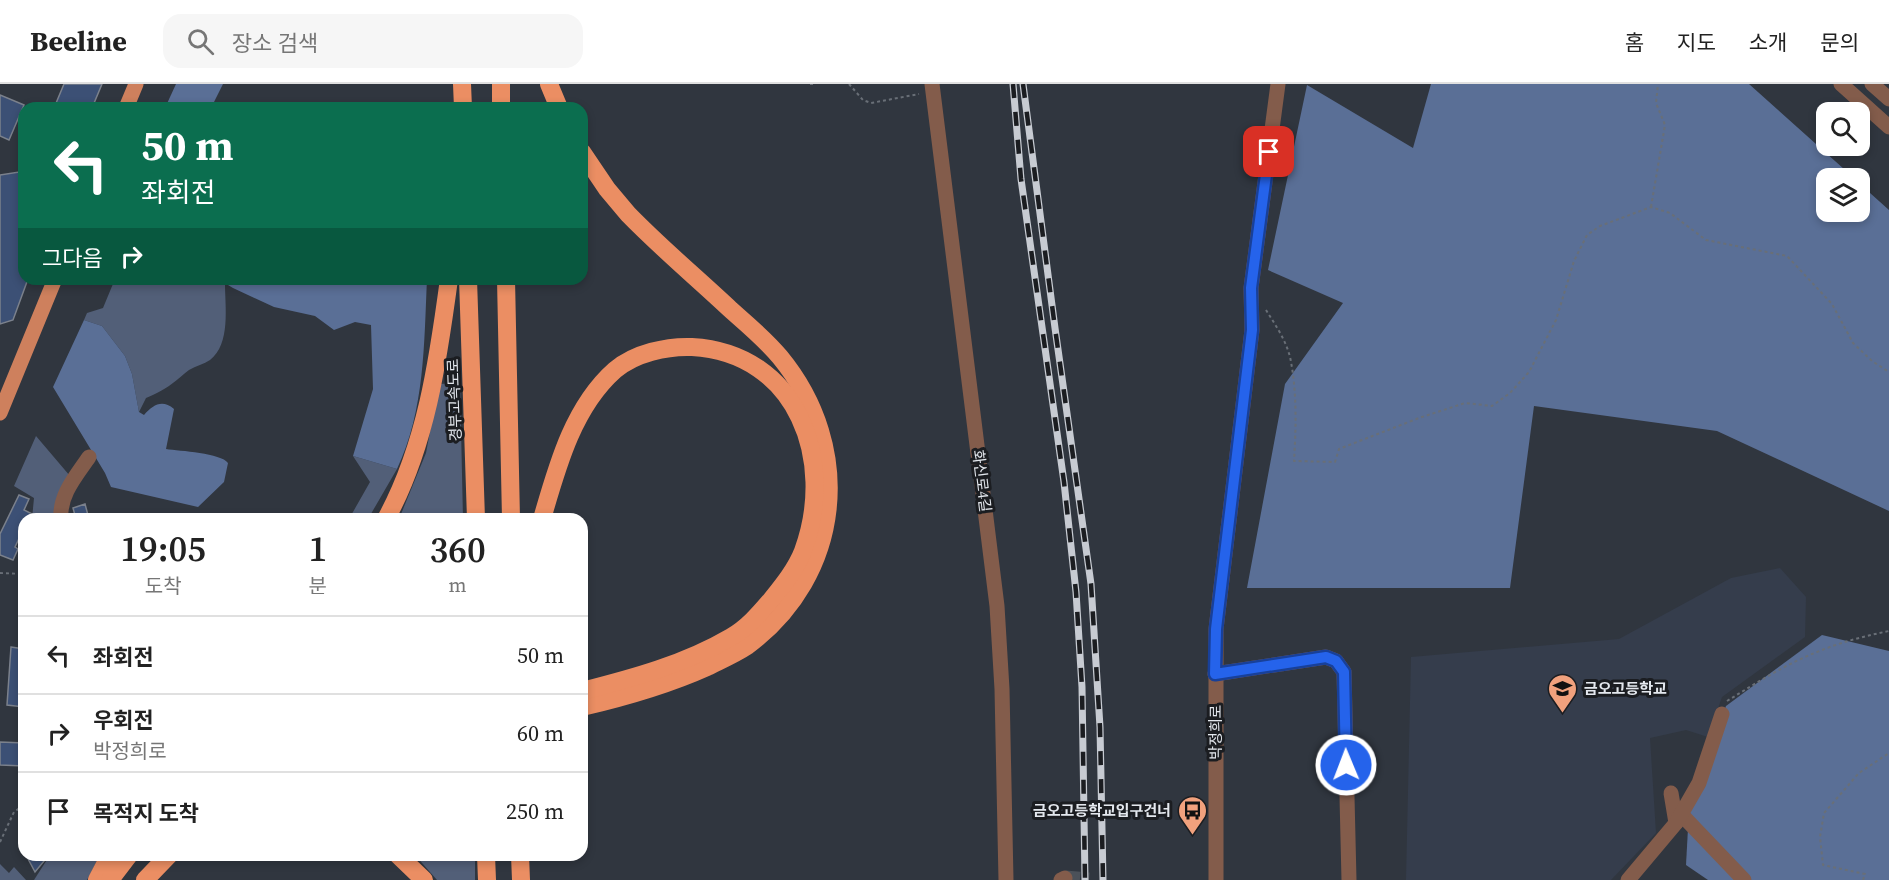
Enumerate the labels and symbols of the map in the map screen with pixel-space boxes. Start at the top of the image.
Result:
pin [1243,126,1294,177]
street label: 경부고속도로 [442,358,466,442]
street label: 화신로4길 [968,449,996,513]
school or university icon: 금오고등학교 [1547,672,1579,714]
place label: 금오고등학교 [1584,678,1667,699]
street label: 박정희로 [1205,704,1226,760]
position arrow [1314,733,1378,797]
bus stop icon: 금오고등학교입구건너 [1176,794,1208,836]
place label: 금오고등학교입구건너 [1033,800,1171,821]

